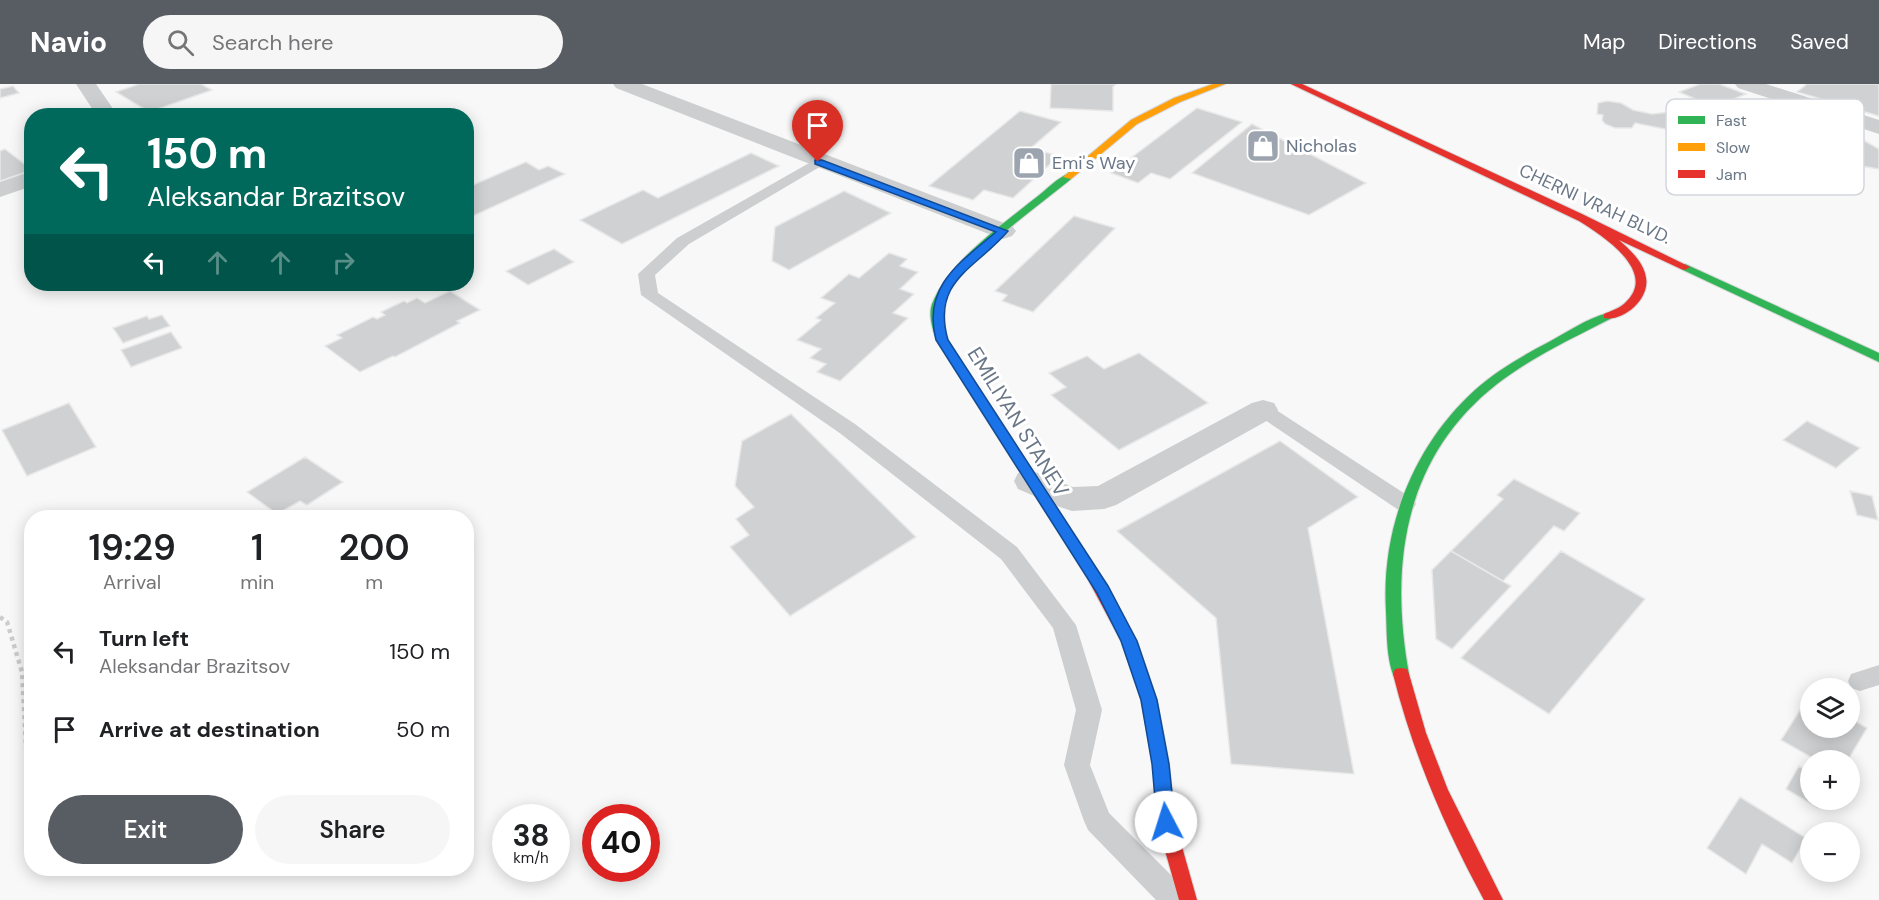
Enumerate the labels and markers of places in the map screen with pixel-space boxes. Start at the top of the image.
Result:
pin [792,100,843,162]
shop icon: Nicholas [1245,128,1281,164]
place label: Nicholas [1286,134,1357,158]
shop icon: Emi's Way [1011,145,1047,181]
place label: Emi's Way [1052,151,1135,175]

